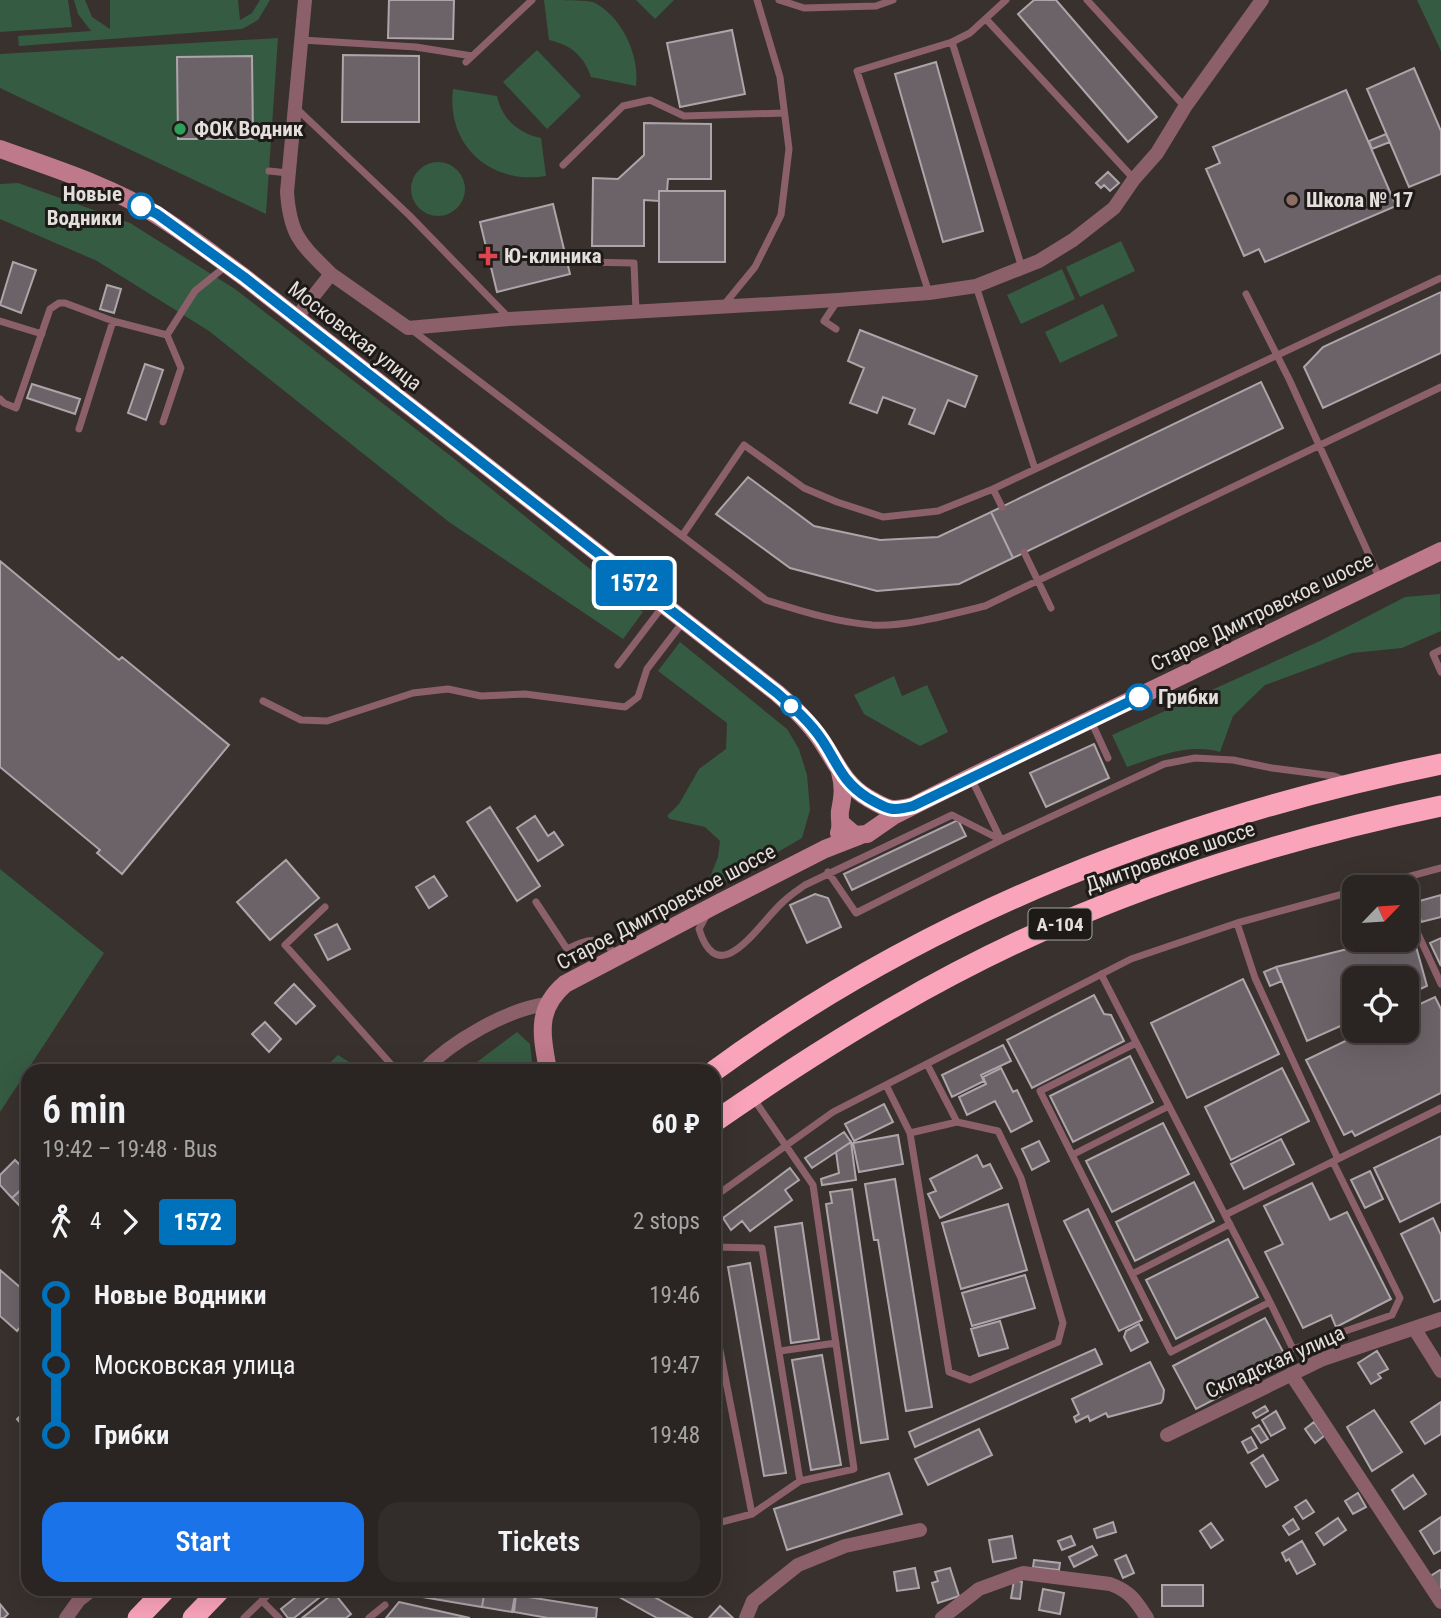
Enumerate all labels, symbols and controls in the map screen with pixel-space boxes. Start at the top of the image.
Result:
place label: ФОК Водник [194,117,304,141]
marker: ФОК Водник [172,121,188,137]
place label: Новые Водники [47,182,122,230]
place label: Школа № 17 [1306,188,1413,212]
marker: Школа № 17 [1284,192,1300,208]
marker: Новые Водники [128,193,154,219]
place label: Ю-клиника [504,244,602,268]
marker: Ю-клиника [478,246,498,266]
street label: Московская улица [284,276,426,396]
street label: Старое Дмитровское шоссе [1147,548,1377,676]
line badge: 1572 [585,560,683,606]
text: 1572 [610,569,658,597]
marker: Грибки [1126,684,1152,710]
place label: Грибки [1158,685,1219,709]
unlabelled marker [781,696,801,716]
street label: Дмитровское шоссе [1082,817,1258,897]
street label: Старое Дмитровское шоссе [553,839,780,975]
north arrow [1342,875,1419,952]
map controls [1342,875,1419,1043]
road number: А-104 [1028,908,1092,940]
button: locate [1342,966,1419,1043]
text: 6 min [42,1088,126,1132]
text: 60 ₽ [651,1109,700,1139]
text: 19:42 – 19:48 · Bus [42,1136,218,1163]
icon: walk [42,1203,80,1241]
icon: forward [111,1203,149,1241]
text: 4 [90,1208,101,1235]
text: 1572 [173,1208,222,1236]
text: 2 stops [633,1208,700,1235]
text: Новые Водники [94,1280,266,1310]
text: 19:46 [649,1282,700,1309]
street label: Складская улица [1202,1321,1348,1403]
text: Московская улица [94,1350,295,1380]
text: 19:47 [649,1352,700,1379]
text: Грибки [94,1420,169,1450]
text: 19:48 [649,1422,700,1449]
button: Start [42,1502,364,1582]
button: Tickets [378,1502,700,1582]

